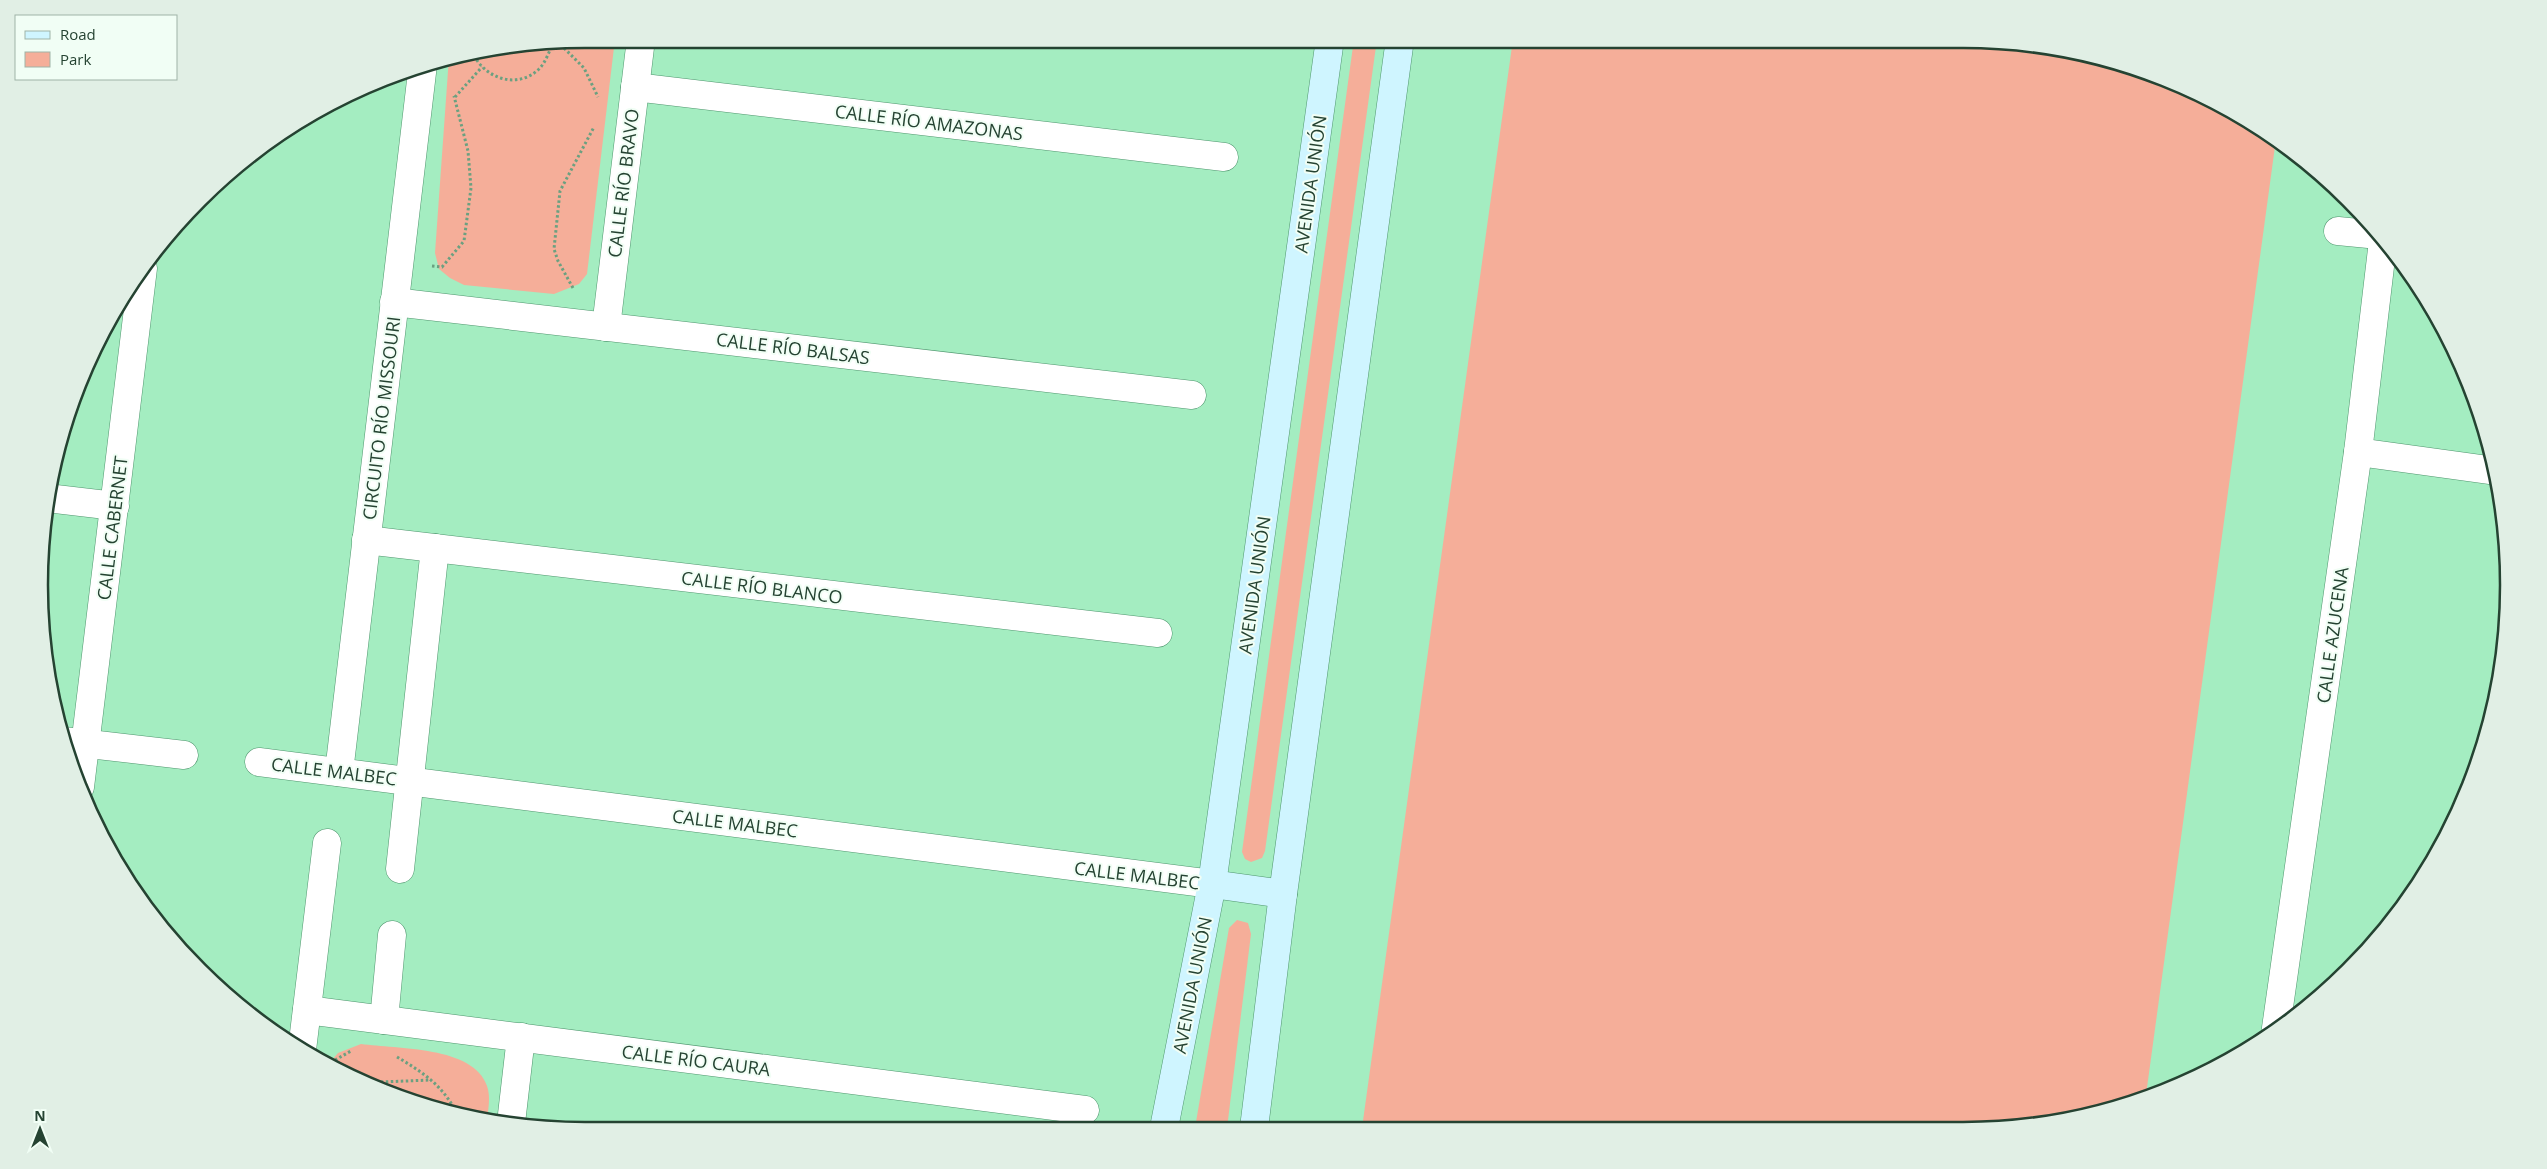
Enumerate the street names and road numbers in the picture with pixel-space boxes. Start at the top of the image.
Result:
street label: CALLE RÍO AMAZONAS [834,99,1024,145]
street label: CALLE RÍO BRAVO [602,107,644,259]
street label: AVENIDA UNIÓN [1288,113,1332,255]
street label: CIRCUITO RÍO MISSOURI [357,315,405,521]
street label: CALLE RÍO BALSAS [715,327,871,369]
street label: CALLE CABERNET [91,454,133,601]
street label: AVENIDA UNIÓN [1232,514,1276,656]
street label: CALLE RÍO BLANCO [680,565,844,609]
street label: CALLE AZUCENA [2311,565,2354,705]
street label: CALLE MALBEC [270,751,398,791]
street label: CALLE MALBEC [671,803,799,843]
street label: CALLE MALBEC [1073,855,1201,895]
street label: AVENIDA UNIÓN [1167,914,1217,1056]
street label: CALLE RÍO CAURA [620,1039,772,1081]

